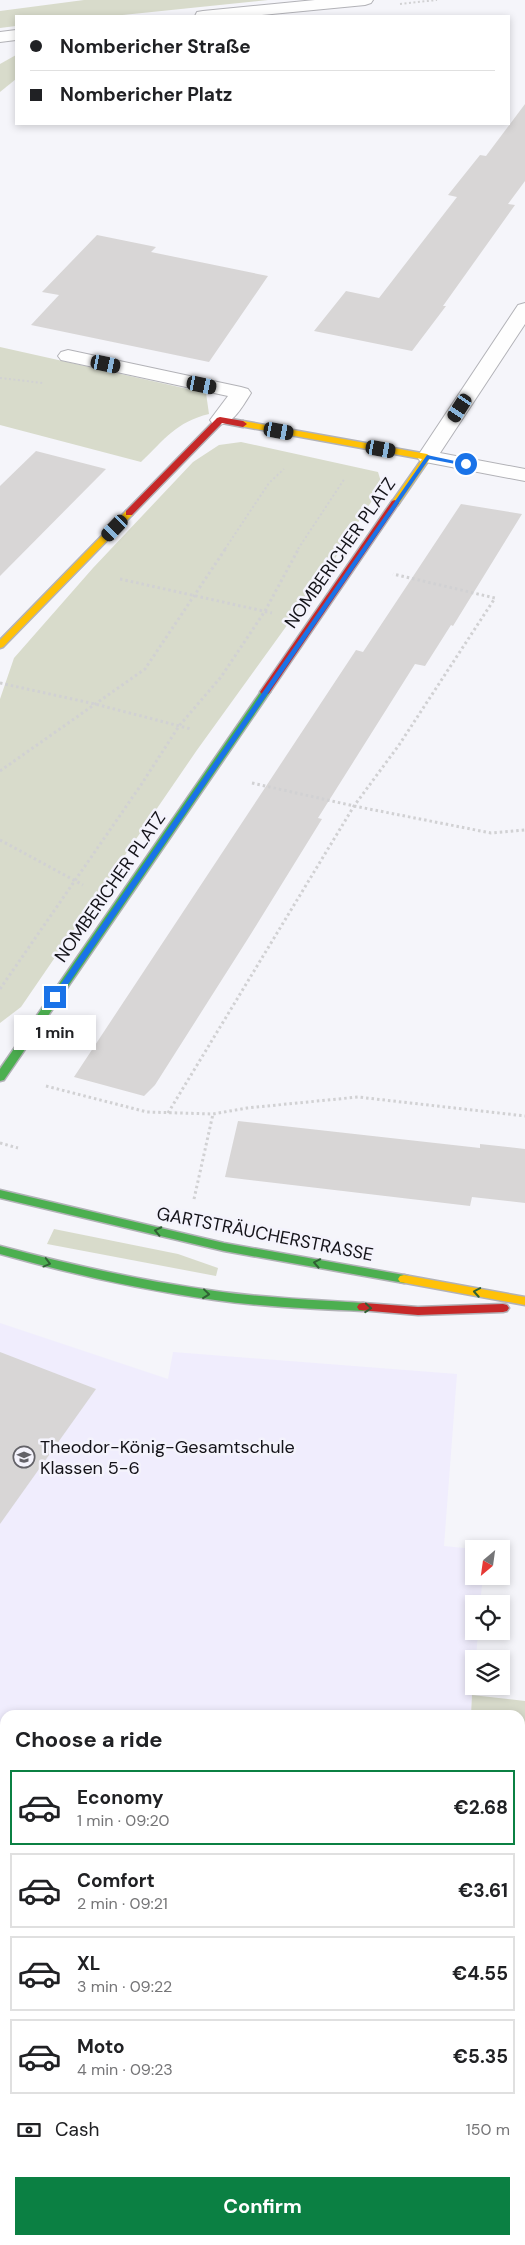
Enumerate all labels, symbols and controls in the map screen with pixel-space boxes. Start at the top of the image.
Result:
text: Nombericher Straße [60,34,251,59]
text: Nombericher Platz [60,82,232,107]
car [89,354,122,374]
car [185,375,218,395]
car [445,391,474,425]
car [262,421,295,441]
car [364,439,397,459]
route start [455,453,477,475]
street label: NOMBERICHER PLATZ [279,473,401,633]
car [99,512,130,544]
street label: NOMBERICHER PLATZ [49,807,171,967]
route end [44,986,66,1008]
callout: 1 min [14,1014,96,1050]
text: 1 min [36,1022,74,1043]
street label: GARTSTRÄUCHERSTRASSE [155,1201,375,1267]
one-way arrow [153,1226,162,1237]
one-way arrow [43,1257,51,1268]
one-way arrow [313,1258,322,1268]
one-way arrow [203,1288,211,1299]
one-way arrow [473,1288,481,1298]
one-way arrow [365,1302,373,1313]
place label: Theodor-König-Gesamtschule Klassen 5-6 [40,1435,295,1480]
school or university icon: Theodor-König-Gesamtschule Klassen 5-6 [12,1445,36,1469]
north arrow [465,1540,510,1585]
map controls [465,1540,510,1695]
button: locate [465,1595,510,1640]
button: layers [465,1650,510,1695]
text: Choose a ride [15,1725,163,1754]
icon: car [17,1785,62,1830]
text: Economy [77,1785,164,1810]
text: €2.68 [454,1795,508,1820]
text: 1 min · 09:20 [77,1810,169,1831]
icon: car [17,1868,62,1913]
text: Comfort [77,1868,155,1893]
text: €3.61 [458,1878,508,1903]
text: 2 min · 09:21 [77,1893,168,1914]
icon: car [17,1951,62,1996]
text: XL [77,1951,100,1976]
text: €4.55 [452,1961,508,1986]
text: 3 min · 09:22 [77,1976,172,1997]
icon: car [17,2034,62,2079]
text: Moto [77,2034,125,2059]
text: €5.35 [453,2044,508,2069]
text: 4 min · 09:23 [77,2059,173,2080]
icon: cash [15,2116,43,2144]
text: Cash [55,2117,99,2142]
text: 150 m [466,2119,510,2140]
button: Confirm [15,2177,510,2235]

